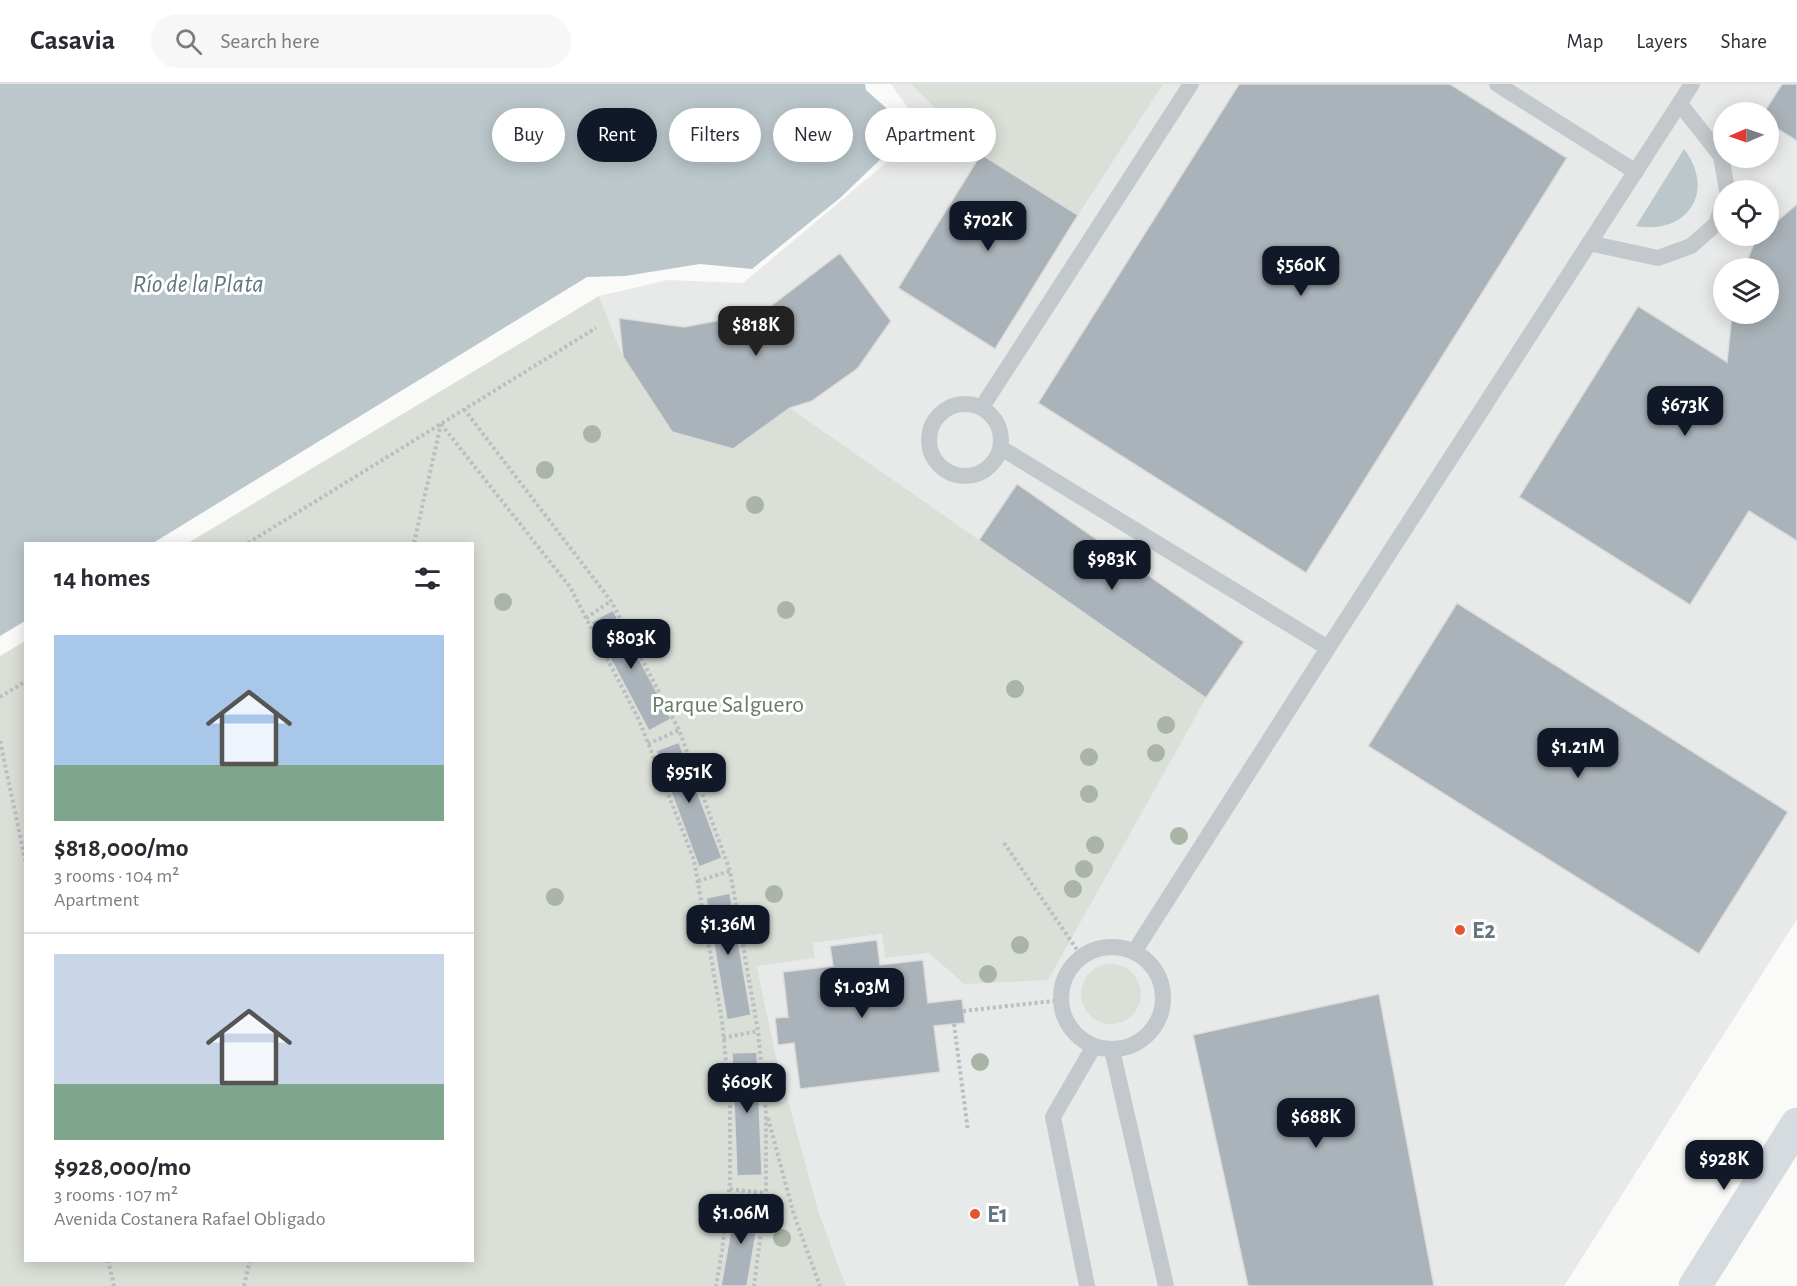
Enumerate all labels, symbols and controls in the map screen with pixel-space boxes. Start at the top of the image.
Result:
search box [151,14,571,68]
icon: search [172,25,205,58]
text: Casavia [30,27,115,55]
text: Search here [220,30,320,52]
text: Map [1567,31,1603,52]
text: Layers [1636,31,1687,52]
text: Share [1720,31,1767,52]
north arrow [1713,102,1779,168]
map controls [1713,102,1779,324]
chip: Buy [492,108,565,162]
chip: Rent [577,108,657,162]
chip: Filters [669,108,761,162]
chip: New [773,108,853,162]
chip: Apartment [865,108,996,162]
button: locate [1713,180,1779,246]
pin: $702K [946,201,1030,252]
text: $702K [963,210,1013,230]
pin: $560K [1259,246,1343,297]
text: $560K [1276,255,1326,275]
button: layers [1713,258,1779,324]
water label: Río de la Plata [132,271,264,297]
pin: $818K [714,306,798,357]
text: $818K [732,315,780,335]
pin: $673K [1643,386,1727,437]
text: $673K [1661,395,1709,415]
pin: $983K [1070,540,1154,591]
text: $983K [1088,549,1136,569]
icon: filters [411,562,444,595]
text: 14 homes [54,565,150,591]
pin: $803K [589,619,673,670]
text: $803K [606,628,656,648]
icon: home [195,674,303,782]
park label: Parque Salguero [652,693,804,717]
pin: $1.21M [1529,728,1627,779]
text: $1.21M [1551,737,1605,757]
pin: $951K [647,753,731,804]
text: $951K [666,762,712,782]
text: $818,000/mo [54,835,189,861]
text: 3 rooms · 104 m² [54,866,179,886]
text: Apartment [54,890,139,910]
pin: $1.36M [679,905,777,956]
text: $1.36M [701,914,756,934]
place label: E2 [1472,919,1496,943]
marker: E2 [1453,923,1467,937]
pin: $1.03M [813,968,911,1019]
text: $1.03M [834,977,890,997]
icon: home [195,993,303,1101]
pin: $609K [705,1063,789,1114]
text: $609K [722,1072,772,1092]
pin: $688K [1274,1098,1358,1149]
text: $688K [1291,1107,1341,1127]
pin: $928K [1682,1140,1766,1191]
text: $928K [1699,1149,1749,1169]
text: $928,000/mo [54,1154,191,1180]
text: 3 rooms · 107 m² [54,1185,178,1205]
pin: $1.06M [692,1194,790,1245]
text: $1.06M [713,1203,769,1223]
place label: E1 [987,1203,1008,1227]
marker: E1 [968,1207,982,1221]
text: Avenida Costanera Rafael Obligado [54,1209,326,1229]

